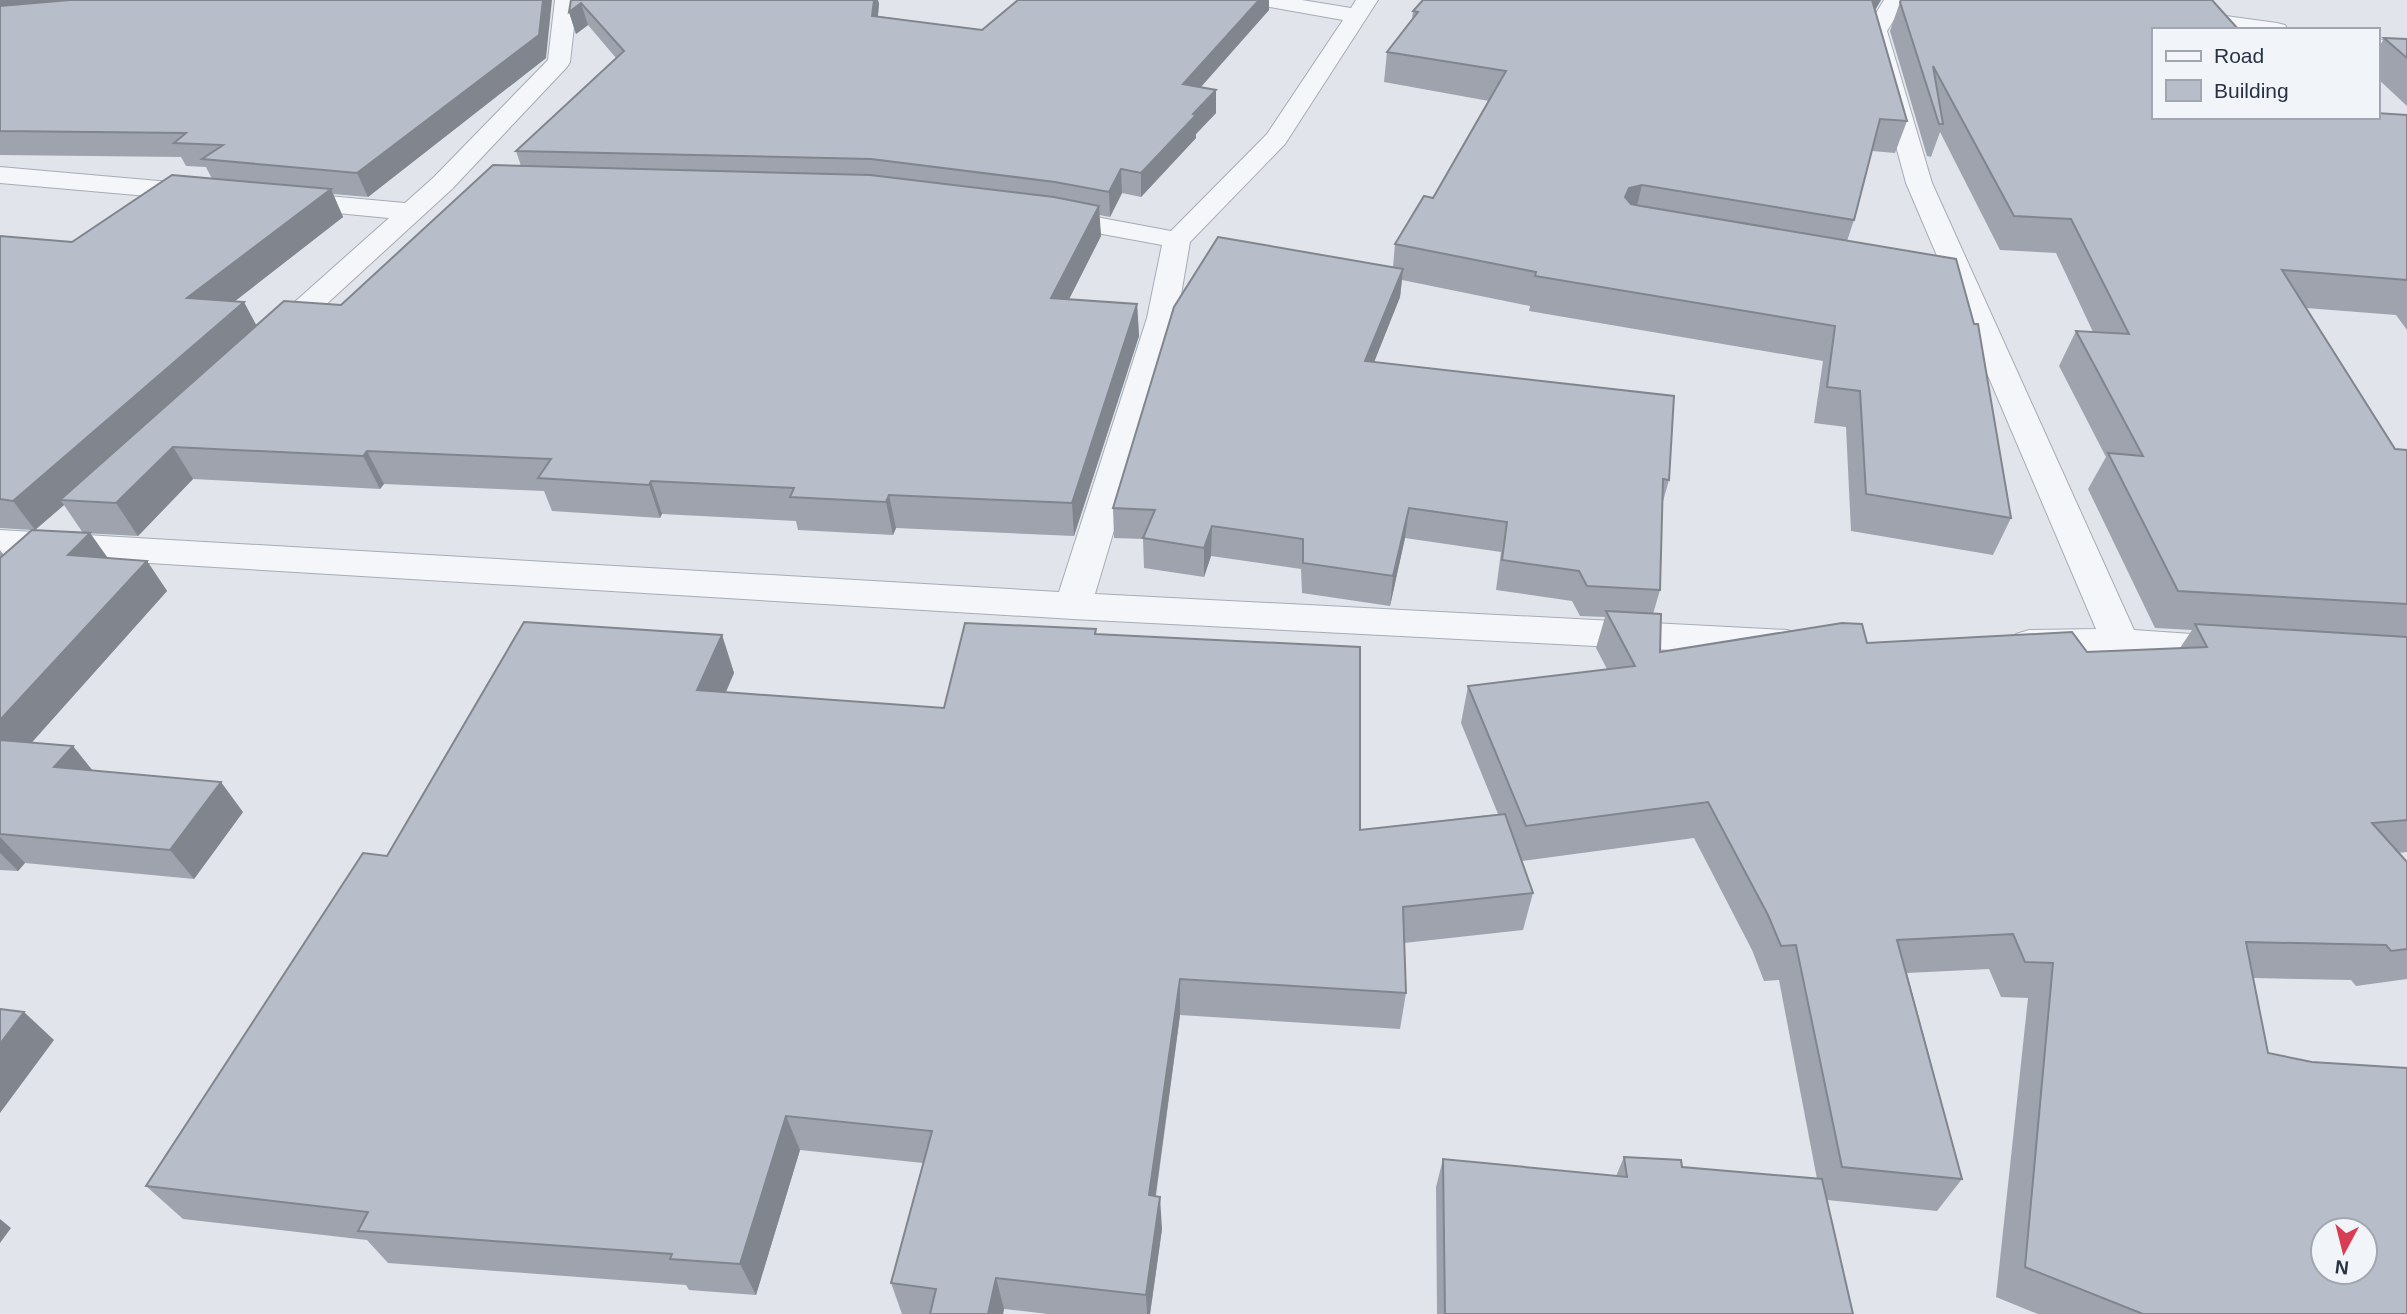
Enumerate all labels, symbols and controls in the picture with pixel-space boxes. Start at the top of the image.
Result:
legend [2152,28,2379,119]
text: Road [2214,44,2264,67]
text: Building [2214,79,2289,102]
north arrow [2309,1216,2379,1286]
text: N [2334,1256,2350,1279]

